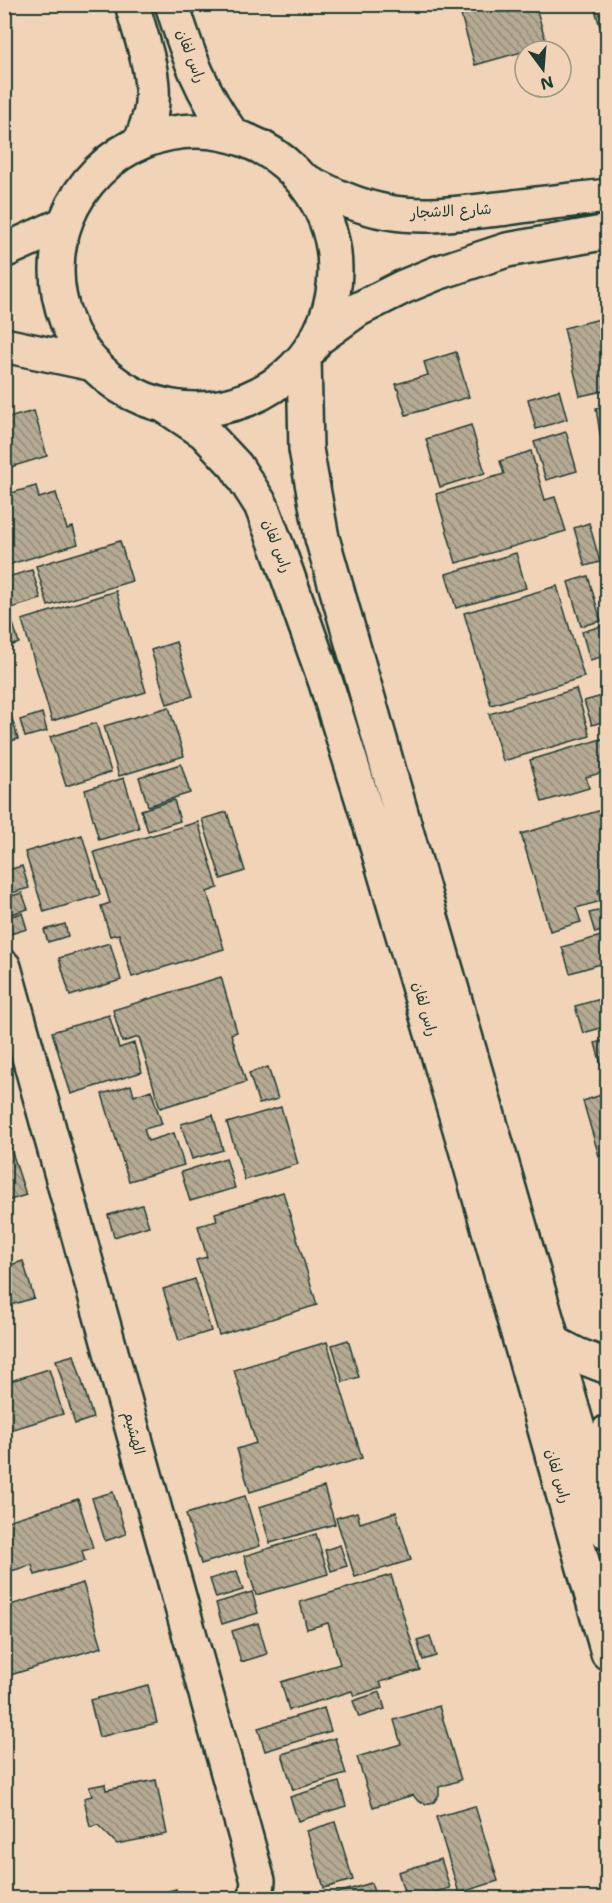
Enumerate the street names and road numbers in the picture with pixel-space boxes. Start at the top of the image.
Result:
street label: راس لفان [172,26,210,86]
street label: شارع الاشجار [409,199,492,223]
street label: راس لفان [258,516,296,576]
street label: راس لفان [408,979,442,1039]
street label: الهشيم [118,1409,149,1457]
street label: راس لفان [541,1446,575,1506]

